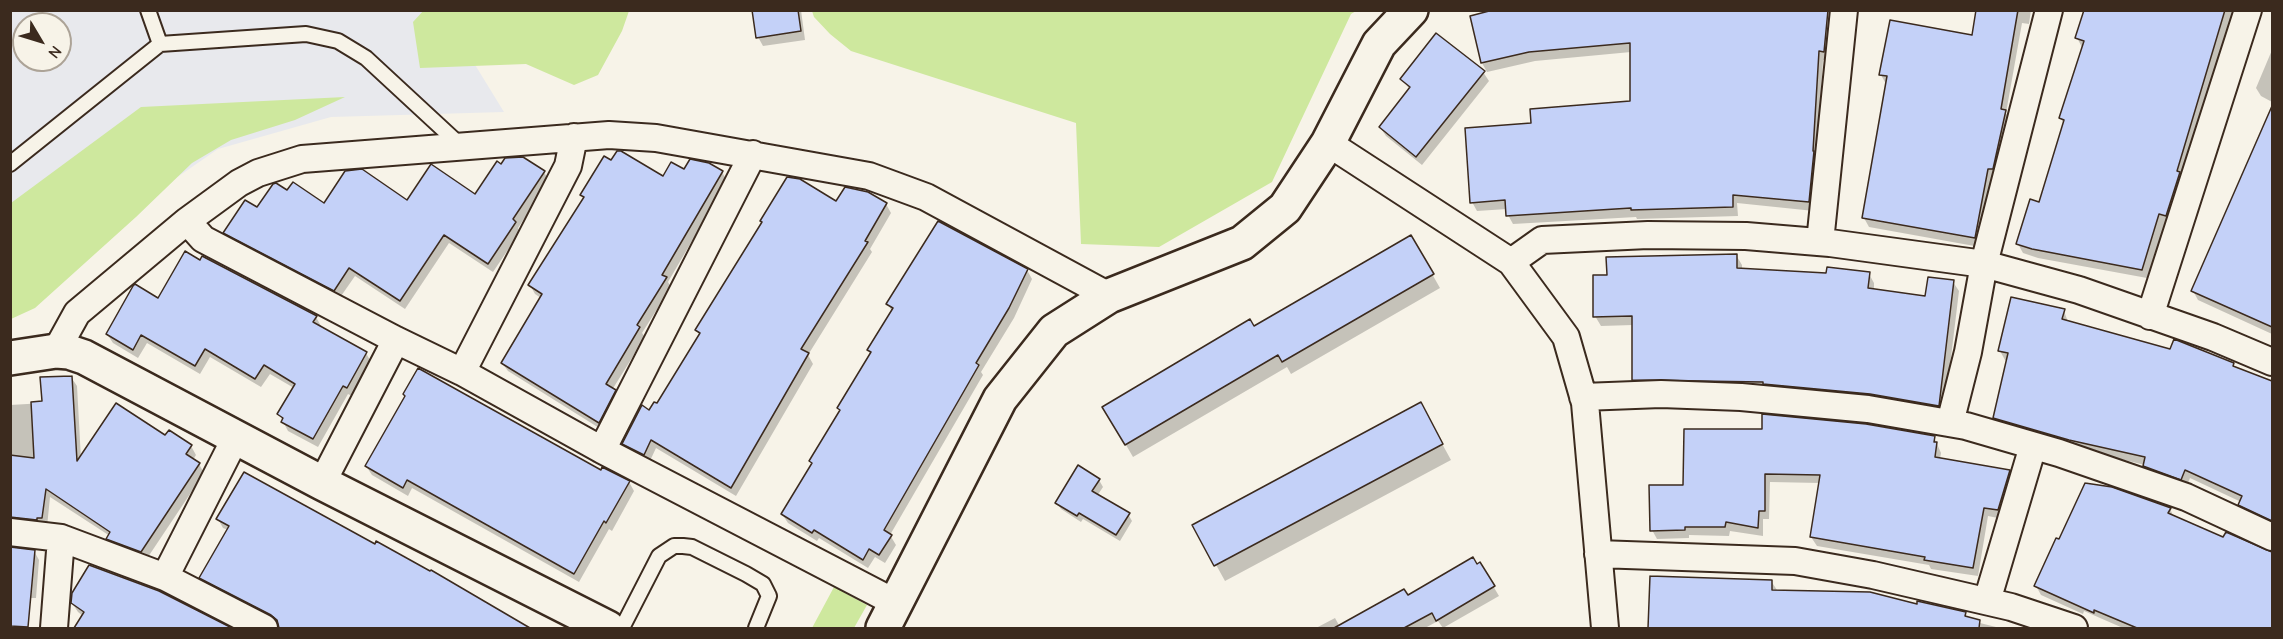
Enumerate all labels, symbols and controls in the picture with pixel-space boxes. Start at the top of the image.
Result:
north arrow [12,12,72,72]
text: N [44,42,65,62]

